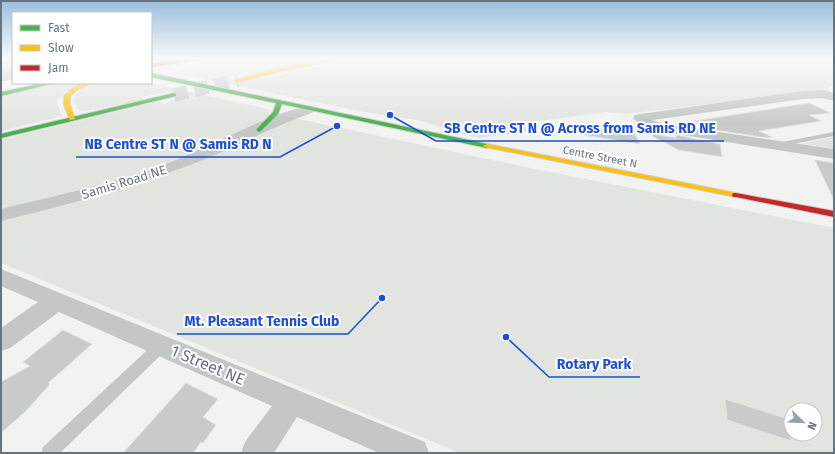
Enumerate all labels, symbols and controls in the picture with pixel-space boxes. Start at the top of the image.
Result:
legend [12,12,152,84]
text: Fast [48,21,70,35]
text: Slow [48,41,74,55]
text: Jam [48,61,68,75]
callout: SB Centre ST N @ Across from Samis RD NE [436,115,724,141]
text: SB Centre ST N @ Across from Samis RD NE [444,120,716,137]
callout: NB Centre ST N @ Samis RD N [76,131,280,157]
text: NB Centre ST N @ Samis RD N [84,136,272,153]
street label: Centre Street N [562,143,638,171]
street label: Samis Road NE [80,162,168,202]
callout: Mt. Pleasant Tennis Club [177,308,348,334]
text: Mt. Pleasant Tennis Club [185,313,339,330]
street label: 1 Street NE [168,341,248,389]
callout: Rotary Park [549,351,640,377]
text: Rotary Park [557,356,631,373]
north arrow [783,402,823,442]
text: N [804,420,819,432]

